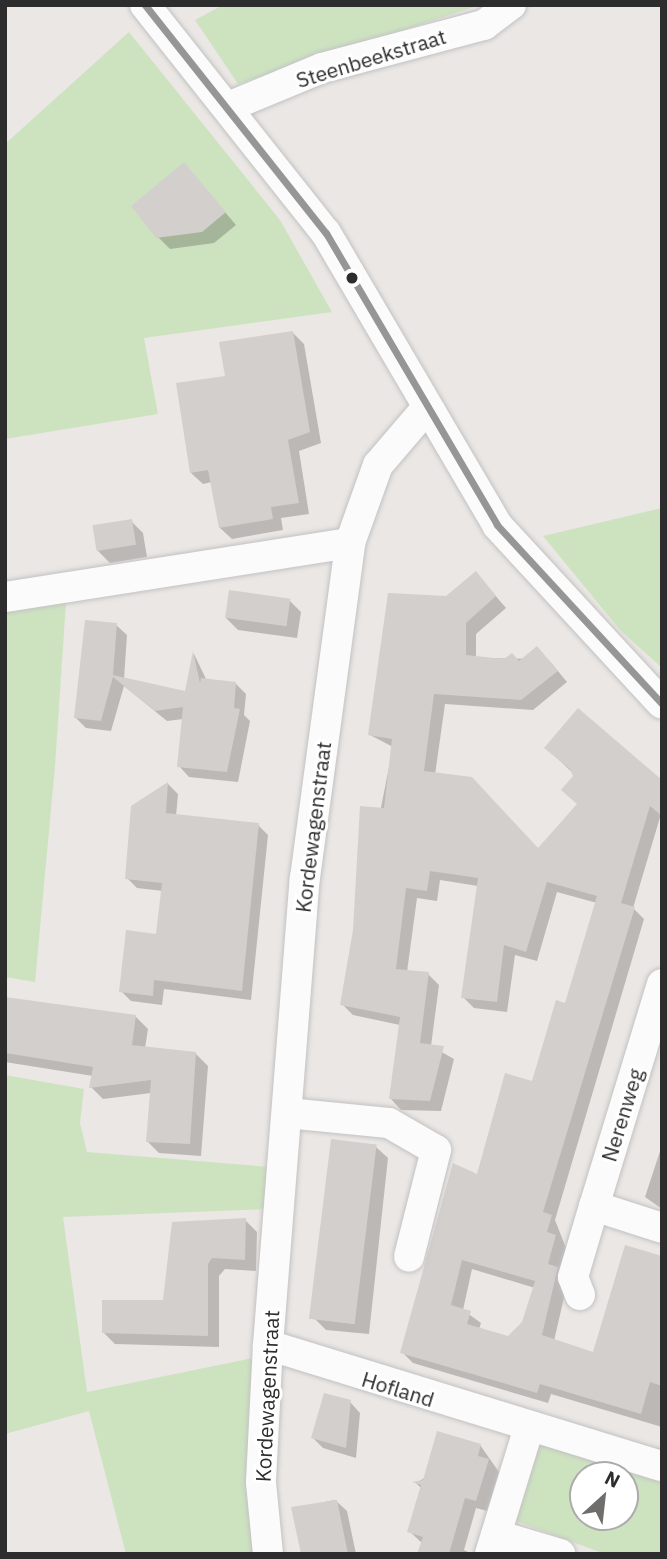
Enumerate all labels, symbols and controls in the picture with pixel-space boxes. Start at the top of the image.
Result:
street label: Steenbeekstraat [293,23,449,93]
unlabelled marker [345,271,359,285]
street label: Kordewagenstraat [290,740,336,914]
street label: Nerenweg [596,1065,648,1165]
street label: Kordewagenstraat [250,1309,284,1483]
street label: Hofland [359,1366,437,1412]
north arrow [569,1461,639,1531]
text: N [601,1465,624,1493]

